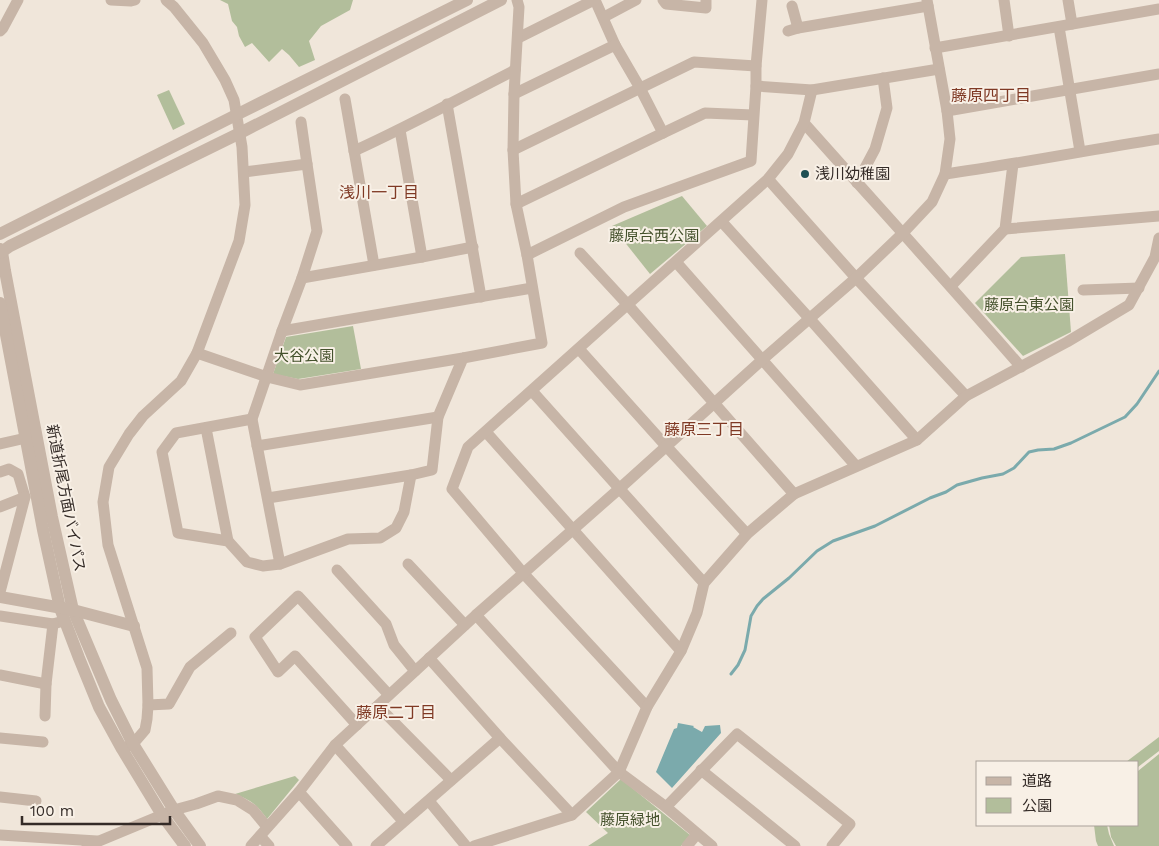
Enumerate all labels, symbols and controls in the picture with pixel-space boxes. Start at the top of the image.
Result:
district label: 藤原四丁目 [951,86,1031,105]
place label: 浅川幼稚園 [815,165,890,183]
marker: 浅川幼稚園 [799,168,811,180]
district label: 浅川一丁目 [339,183,419,202]
park label: 藤原台西公園 [609,227,699,245]
park label: 藤原台東公園 [984,296,1074,314]
park label: 大谷公園 [274,347,334,365]
district label: 藤原三丁目 [664,420,744,439]
street label: 新道折尾方面バイパス [43,423,89,573]
district label: 藤原二丁目 [356,703,436,722]
legend [976,761,1139,826]
text: 道路 [1022,772,1052,790]
scale bar [22,794,170,826]
text: 公園 [1022,797,1052,815]
text: 100 m [30,802,74,820]
park label: 藤原緑地 [600,811,660,829]

